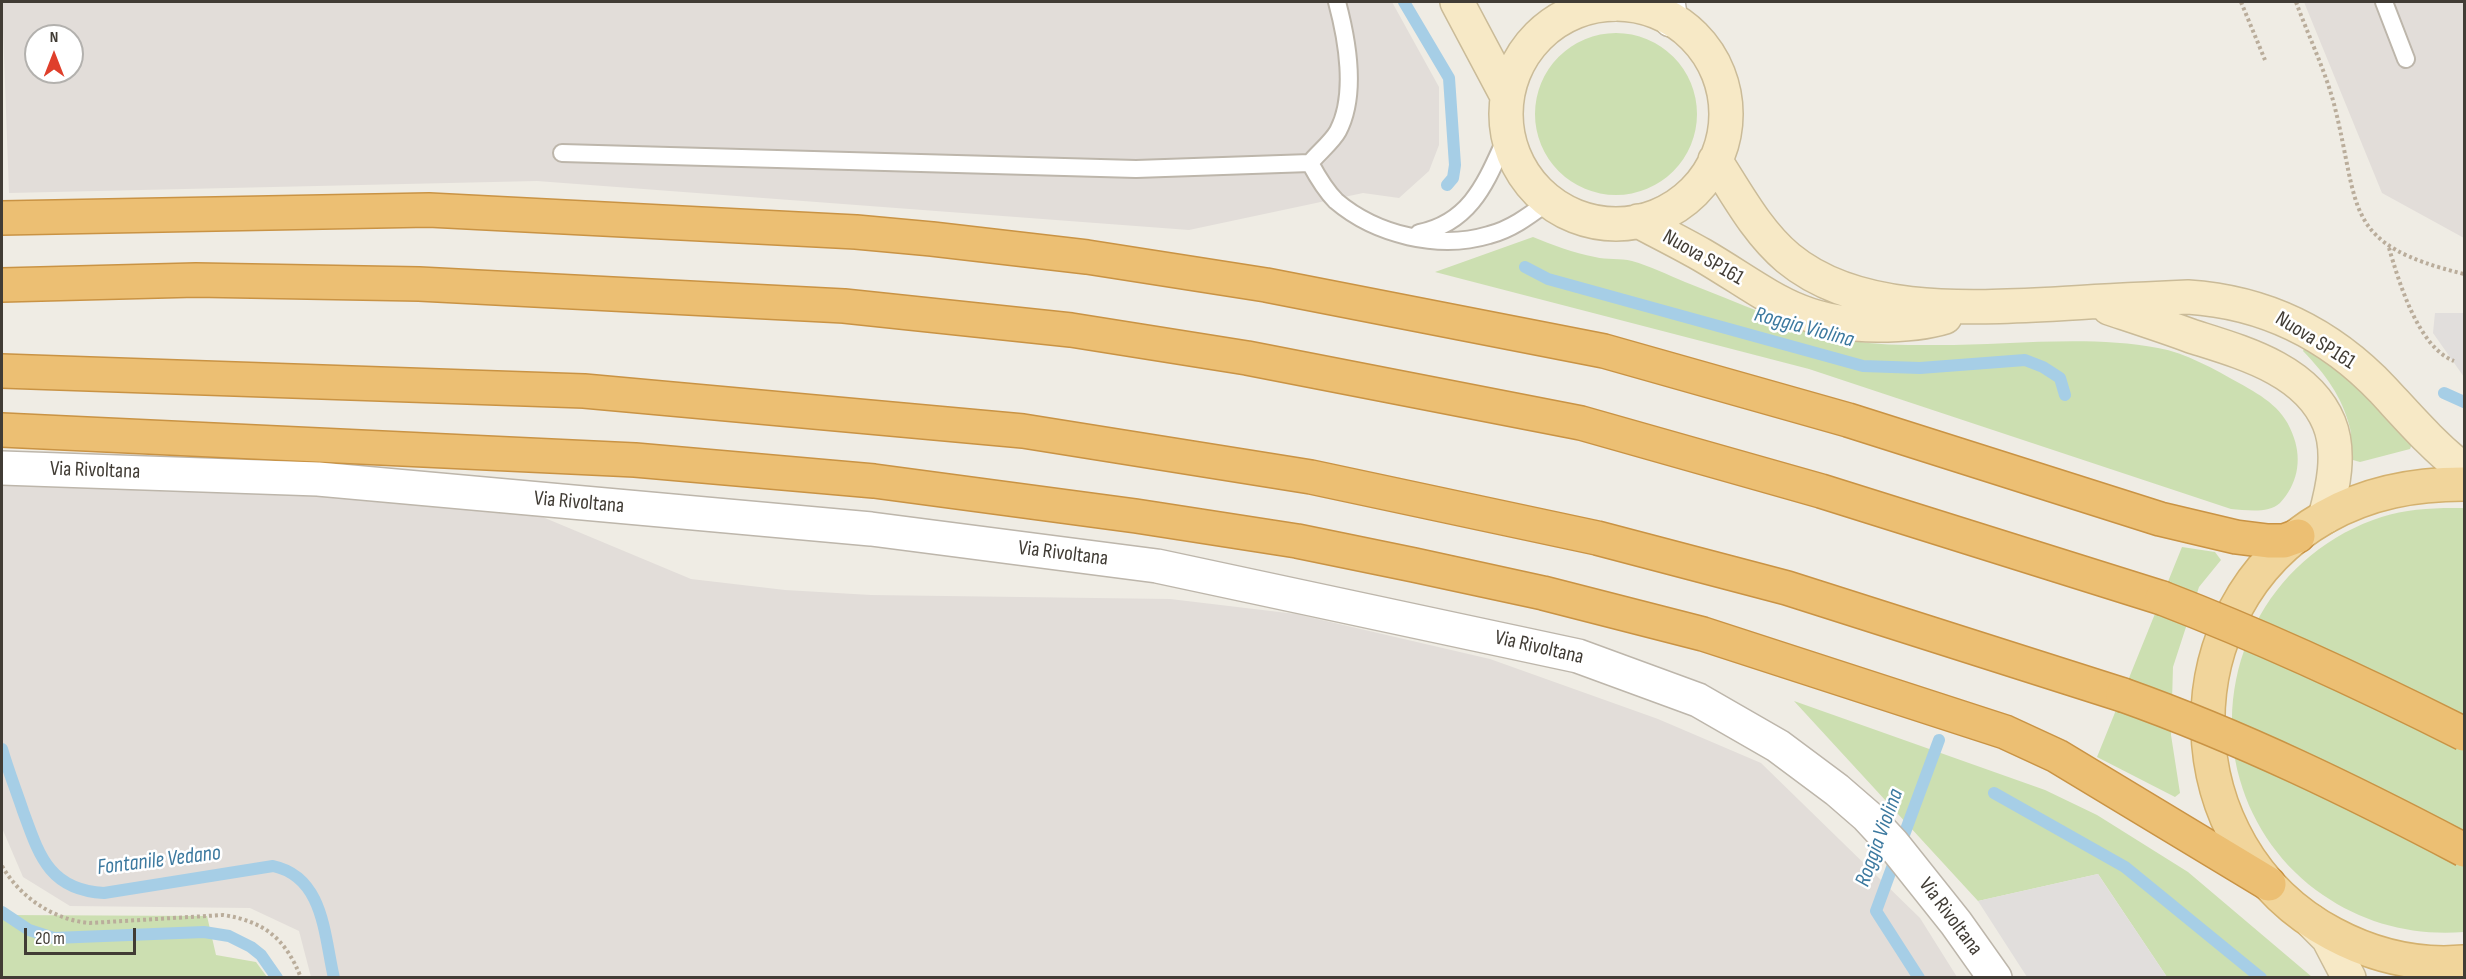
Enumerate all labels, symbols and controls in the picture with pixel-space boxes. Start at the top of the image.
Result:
north arrow [24,24,84,84]
text: N [50,28,58,47]
street label: Nuova SP161 [1658,225,1748,291]
water label: Roggia Violina [1751,302,1857,354]
street label: Nuova SP161 [2270,307,2360,375]
street label: Via Rivoltana [49,457,141,485]
street label: Via Rivoltana [533,487,625,519]
street label: Via Rivoltana [1017,536,1109,572]
street label: Via Rivoltana [1492,626,1586,670]
water label: Roggia Violina [1850,786,1910,890]
water label: Fontanile Vedano [96,840,222,882]
street label: Via Rivoltana [1913,873,1987,961]
scale bar [27,916,140,954]
text: 20 m [35,928,65,949]

